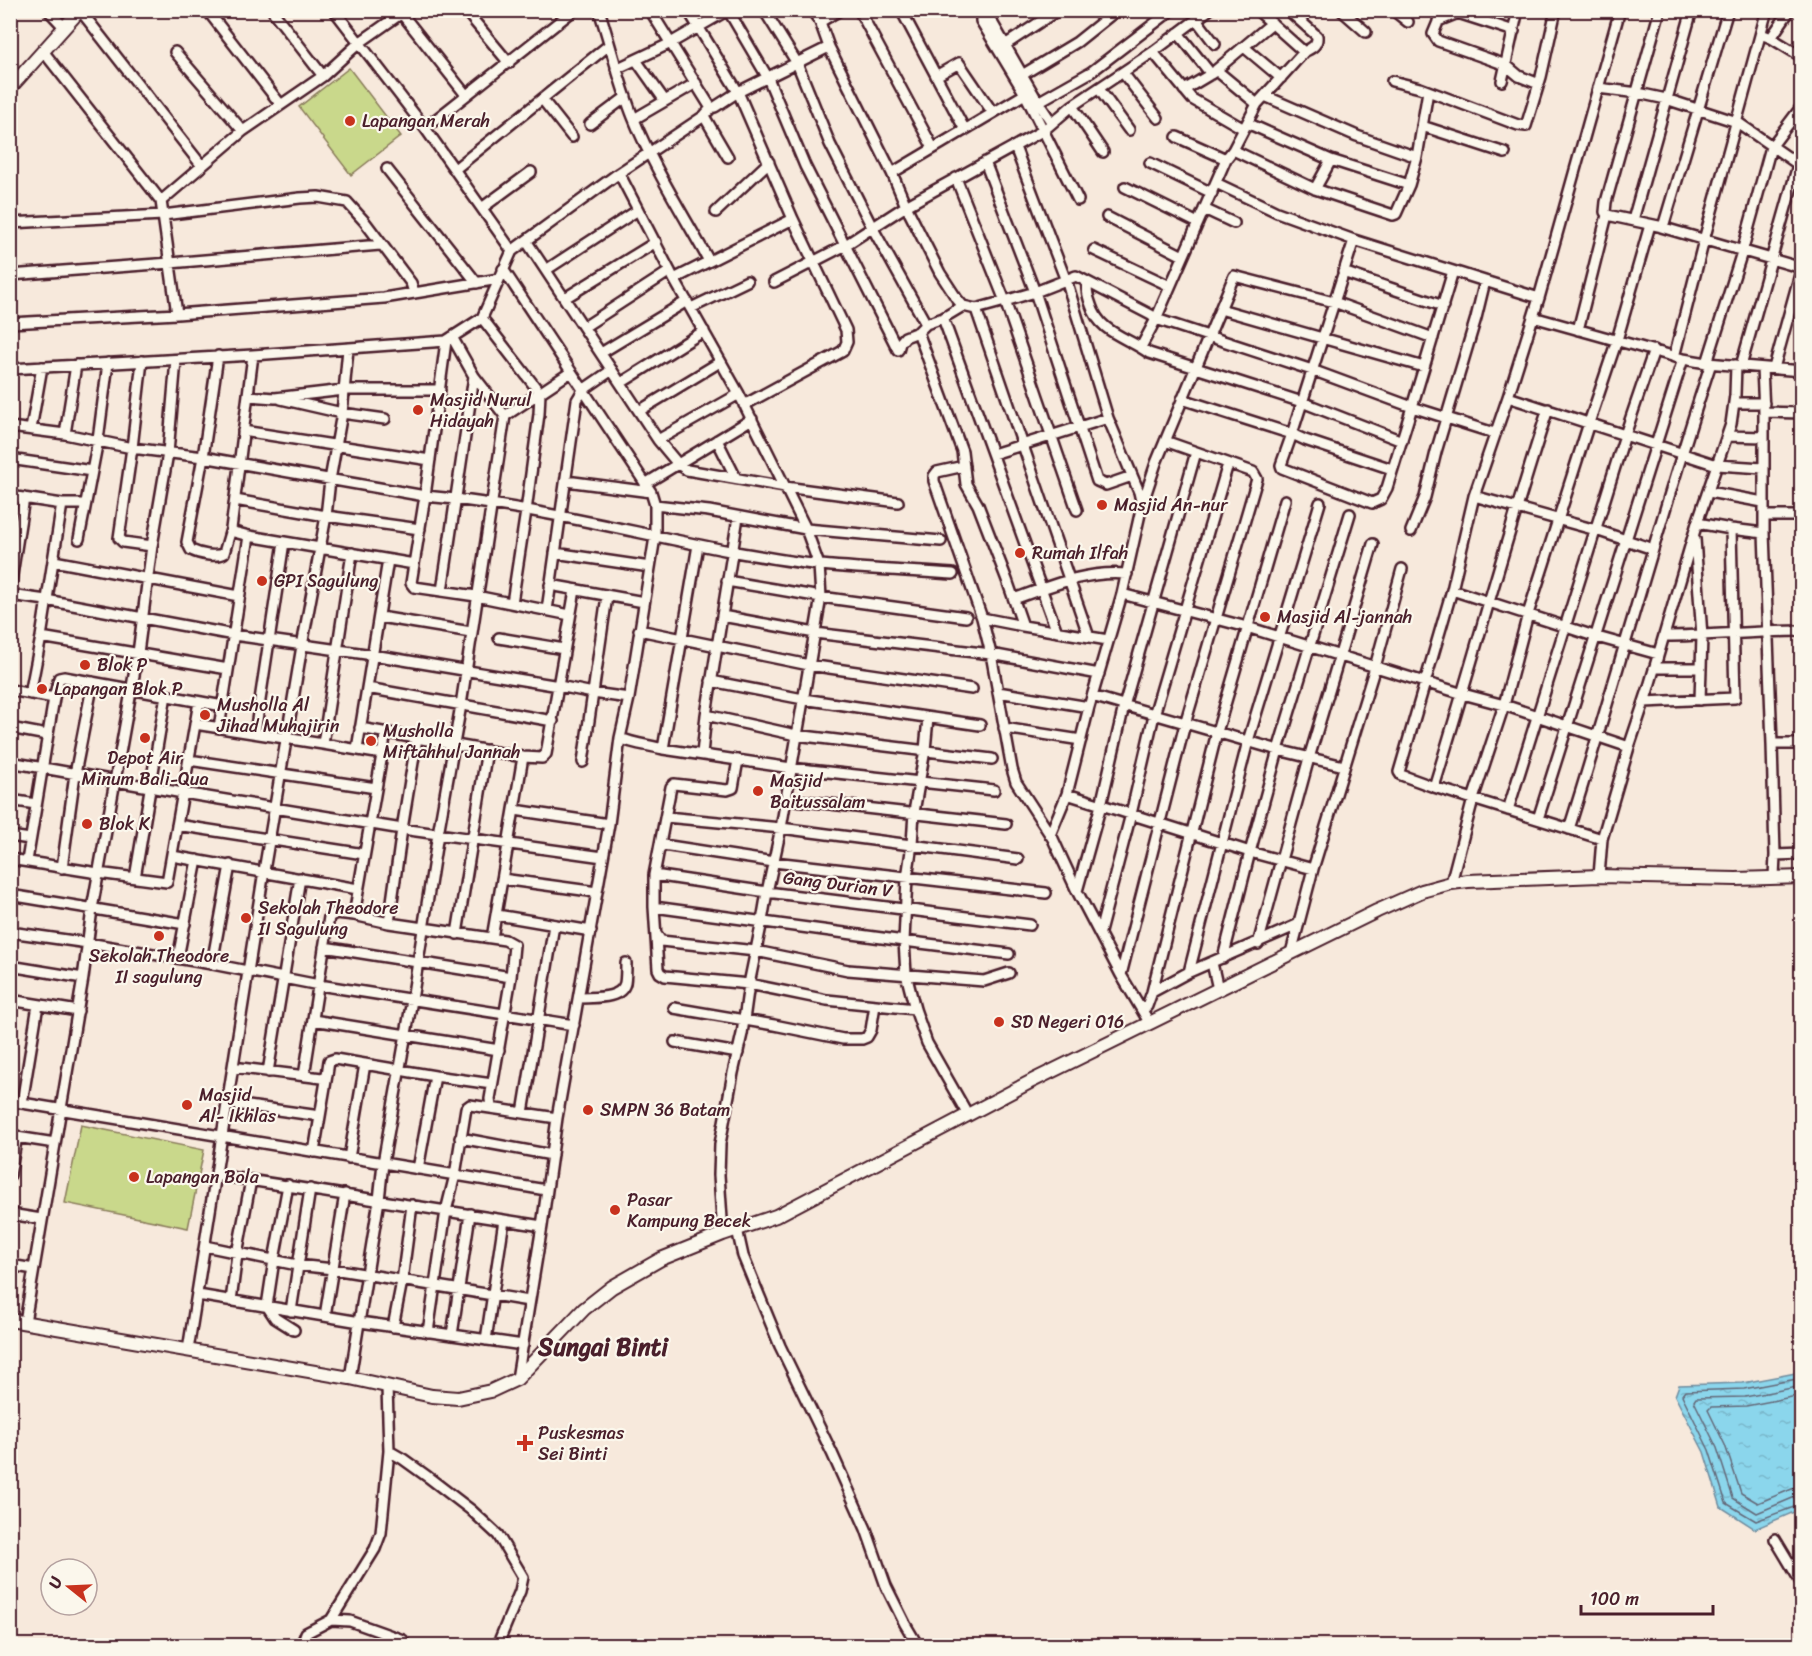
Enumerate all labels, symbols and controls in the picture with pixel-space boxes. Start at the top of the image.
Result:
place label: Lapangan Merah [362,105,490,137]
marker: Lapangan Merah [343,114,357,128]
place label: Masjid Nurul Hidayah [430,384,532,437]
marker: Masjid Nurul Hidayah [411,403,425,417]
place label: Masjid An-nur [1114,489,1229,521]
marker: Masjid An-nur [1095,498,1109,512]
place label: Rumah Ilfah [1032,537,1128,569]
marker: Rumah Ilfah [1013,546,1027,560]
place label: GPI Sagulung [274,565,379,597]
marker: GPI Sagulung [255,574,269,588]
place label: Masjid Al-jannah [1277,601,1412,633]
marker: Masjid Al-jannah [1258,610,1272,624]
place label: Blok P [97,649,148,681]
marker: Blok P [78,658,92,672]
place label: Lapangan Blok P [54,673,183,705]
marker: Lapangan Blok P [35,682,49,696]
place label: Musholla Al Jihad Muhajirin [216,689,340,742]
marker: Musholla Al Jihad Muhajirin [198,708,212,722]
place label: Musholla Miftahhul Jannah [383,715,521,768]
marker: Depot Air Minum Bali-Qua [138,731,152,745]
marker: Musholla Miftahhul Jannah [364,734,378,748]
place label: Depot Air Minum Bali-Qua [82,742,208,795]
place label: Masjid Baitussalam [770,765,866,818]
marker: Masjid Baitussalam [751,784,765,798]
place label: Blok K [99,808,151,840]
marker: Blok K [80,817,94,831]
street label: Gang Durian V [781,861,895,907]
place label: Sekolah Theodore II Sagulung [257,892,398,945]
marker: Sekolah Theodore II Sagulung [239,911,253,925]
marker: Sekolah Theodore II sagulung [152,929,166,943]
place label: Sekolah Theodore II sagulung [89,940,229,993]
place label: SD Negeri 016 [1011,1006,1124,1038]
marker: SD Negeri 016 [992,1015,1006,1029]
place label: Masjid Al- Ikhlas [198,1079,277,1132]
place label: SMPN 36 Batam [600,1094,730,1126]
marker: Masjid Al- Ikhlas [180,1098,194,1112]
marker: SMPN 36 Batam [581,1103,595,1117]
place label: Lapangan Bola [146,1161,260,1193]
marker: Lapangan Bola [127,1170,141,1184]
place label: Pasar Kampung Becek [627,1184,751,1237]
marker: Pasar Kampung Becek [608,1203,622,1217]
district label: Sungai Binti [537,1326,669,1368]
place label: Puskesmas Sei Binti [538,1417,625,1470]
marker: Puskesmas Sei Binti [516,1434,534,1452]
north arrow [39,1557,99,1617]
text: U [40,1572,71,1592]
scale bar [1581,1578,1713,1616]
text: 100 m [1590,1583,1639,1615]

